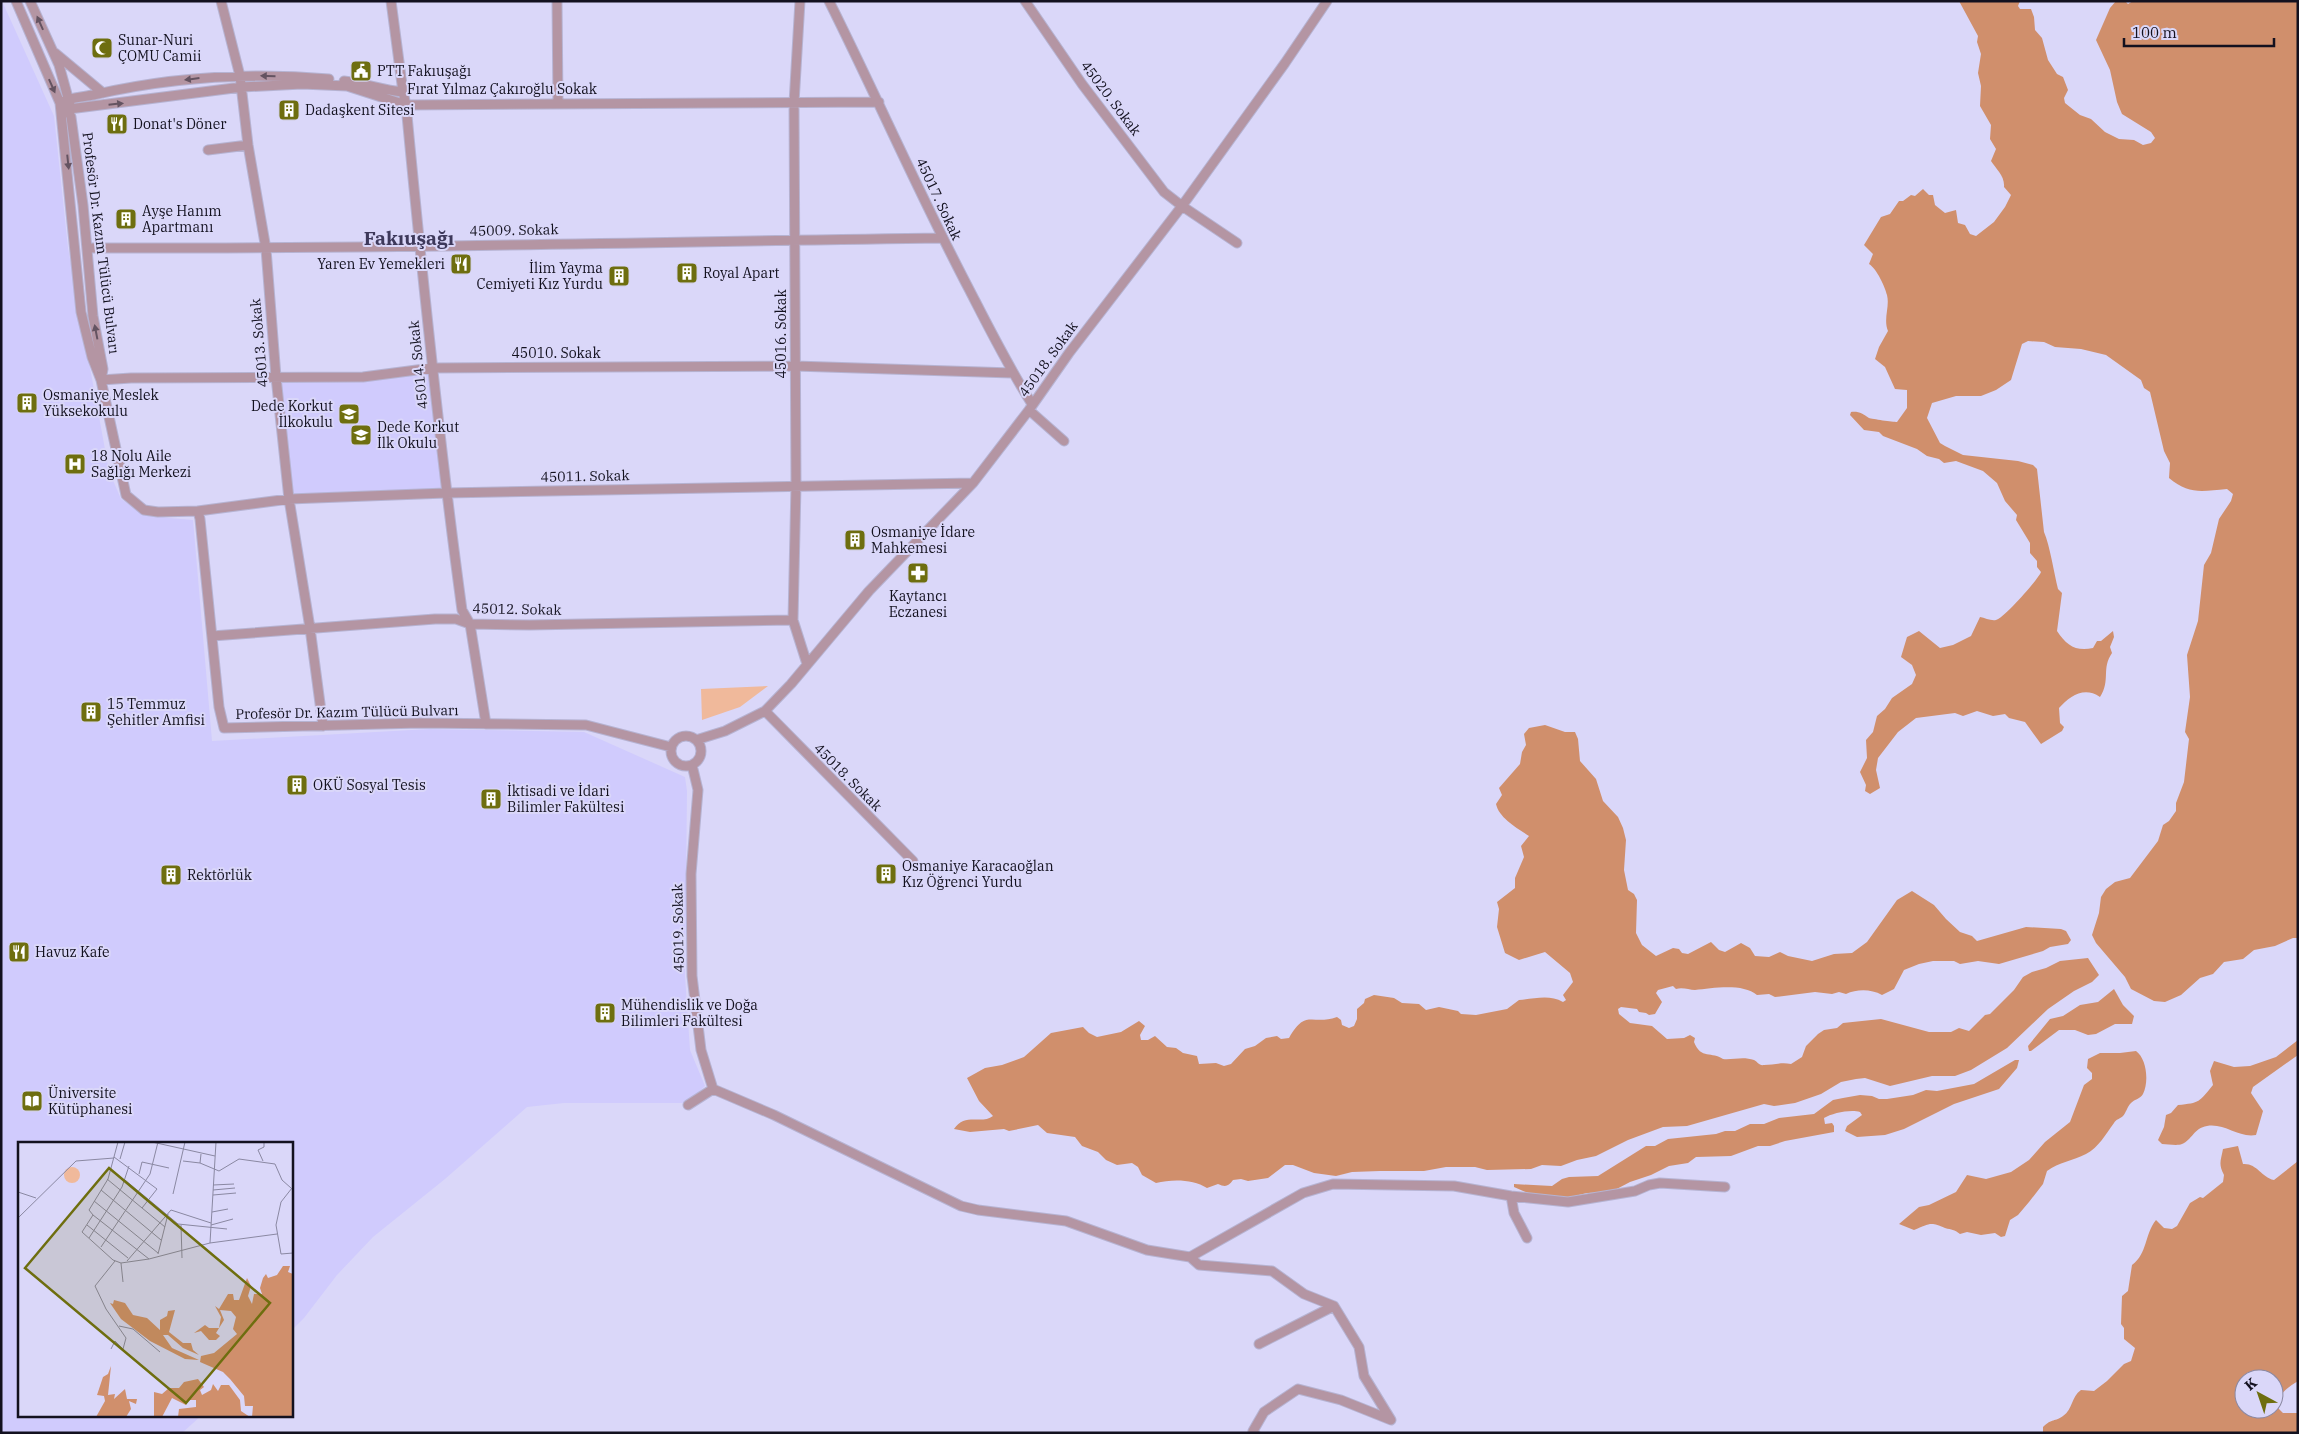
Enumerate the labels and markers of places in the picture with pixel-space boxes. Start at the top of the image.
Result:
place label: Sunar-Nuri ÇOMU Camii [118,31,201,65]
mosque icon: Sunar-Nuri ÇOMU Camii [90,36,114,60]
public building icon: PTT Fakıuşağı [349,59,373,83]
place label: PTT Fakıuşağı [377,62,471,80]
building icon: Dadaşkent Sitesi [277,98,301,122]
place label: Dadaşkent Sitesi [305,101,414,119]
restaurant icon: Donat's Döner [105,112,129,136]
place label: Donat's Döner [133,115,227,133]
place label: Ayşe Hanım Apartmanı [142,202,222,236]
building icon: Ayşe Hanım Apartmanı [114,207,138,231]
restaurant icon: Yaren Ev Yemekleri [449,252,473,276]
place label: Yaren Ev Yemekleri [317,255,445,273]
place label: İlim Yayma Cemiyeti Kız Yurdu [476,259,603,293]
building icon: Royal Apart [675,261,699,285]
building icon: İlim Yayma Cemiyeti Kız Yurdu [607,264,631,288]
place label: Royal Apart [703,264,780,282]
place label: Osmaniye Meslek Yüksekokulu [43,386,160,420]
building icon: Osmaniye Meslek Yüksekokulu [15,391,39,415]
place label: Dede Korkut İlkokulu [251,397,333,431]
school or university icon: Dede Korkut İlkokulu [337,402,361,426]
place label: Dede Korkut İlk Okulu [377,418,459,452]
school or university icon: Dede Korkut İlk Okulu [349,423,373,447]
place label: 18 Nolu Aile Sağlığı Merkezi [91,447,191,481]
hospital icon: 18 Nolu Aile Sağlığı Merkezi [63,452,87,476]
place label: Osmaniye İdare Mahkemesi [871,523,975,557]
building icon: Osmaniye İdare Mahkemesi [843,528,867,552]
pharmacy icon: Kaytancı Eczanesi [906,561,930,585]
place label: Kaytancı Eczanesi [889,587,947,621]
place label: 15 Temmuz Şehitler Amfisi [107,695,205,729]
building icon: 15 Temmuz Şehitler Amfisi [79,700,103,724]
building icon: OKÜ Sosyal Tesis [285,773,309,797]
place label: OKÜ Sosyal Tesis [313,776,426,794]
place label: İktisadi ve İdari Bilimler Fakültesi [507,782,624,816]
building icon: İktisadi ve İdari Bilimler Fakültesi [479,787,503,811]
place label: Osmaniye Karacaoğlan Kız Öğrenci Yurdu [902,857,1054,891]
building icon: Osmaniye Karacaoğlan Kız Öğrenci Yurdu [874,862,898,886]
building icon: Rektörlük [159,863,183,887]
place label: Rektörlük [187,866,253,884]
restaurant icon: Havuz Kafe [7,940,31,964]
place label: Havuz Kafe [35,943,109,961]
place label: Mühendislik ve Doğa Bilimleri Fakültesi [621,996,758,1030]
building icon: Mühendislik ve Doğa Bilimleri Fakültesi [593,1001,617,1025]
place label: Üniversite Kütüphanesi [48,1084,132,1118]
library icon: Üniversite Kütüphanesi [20,1089,44,1113]

